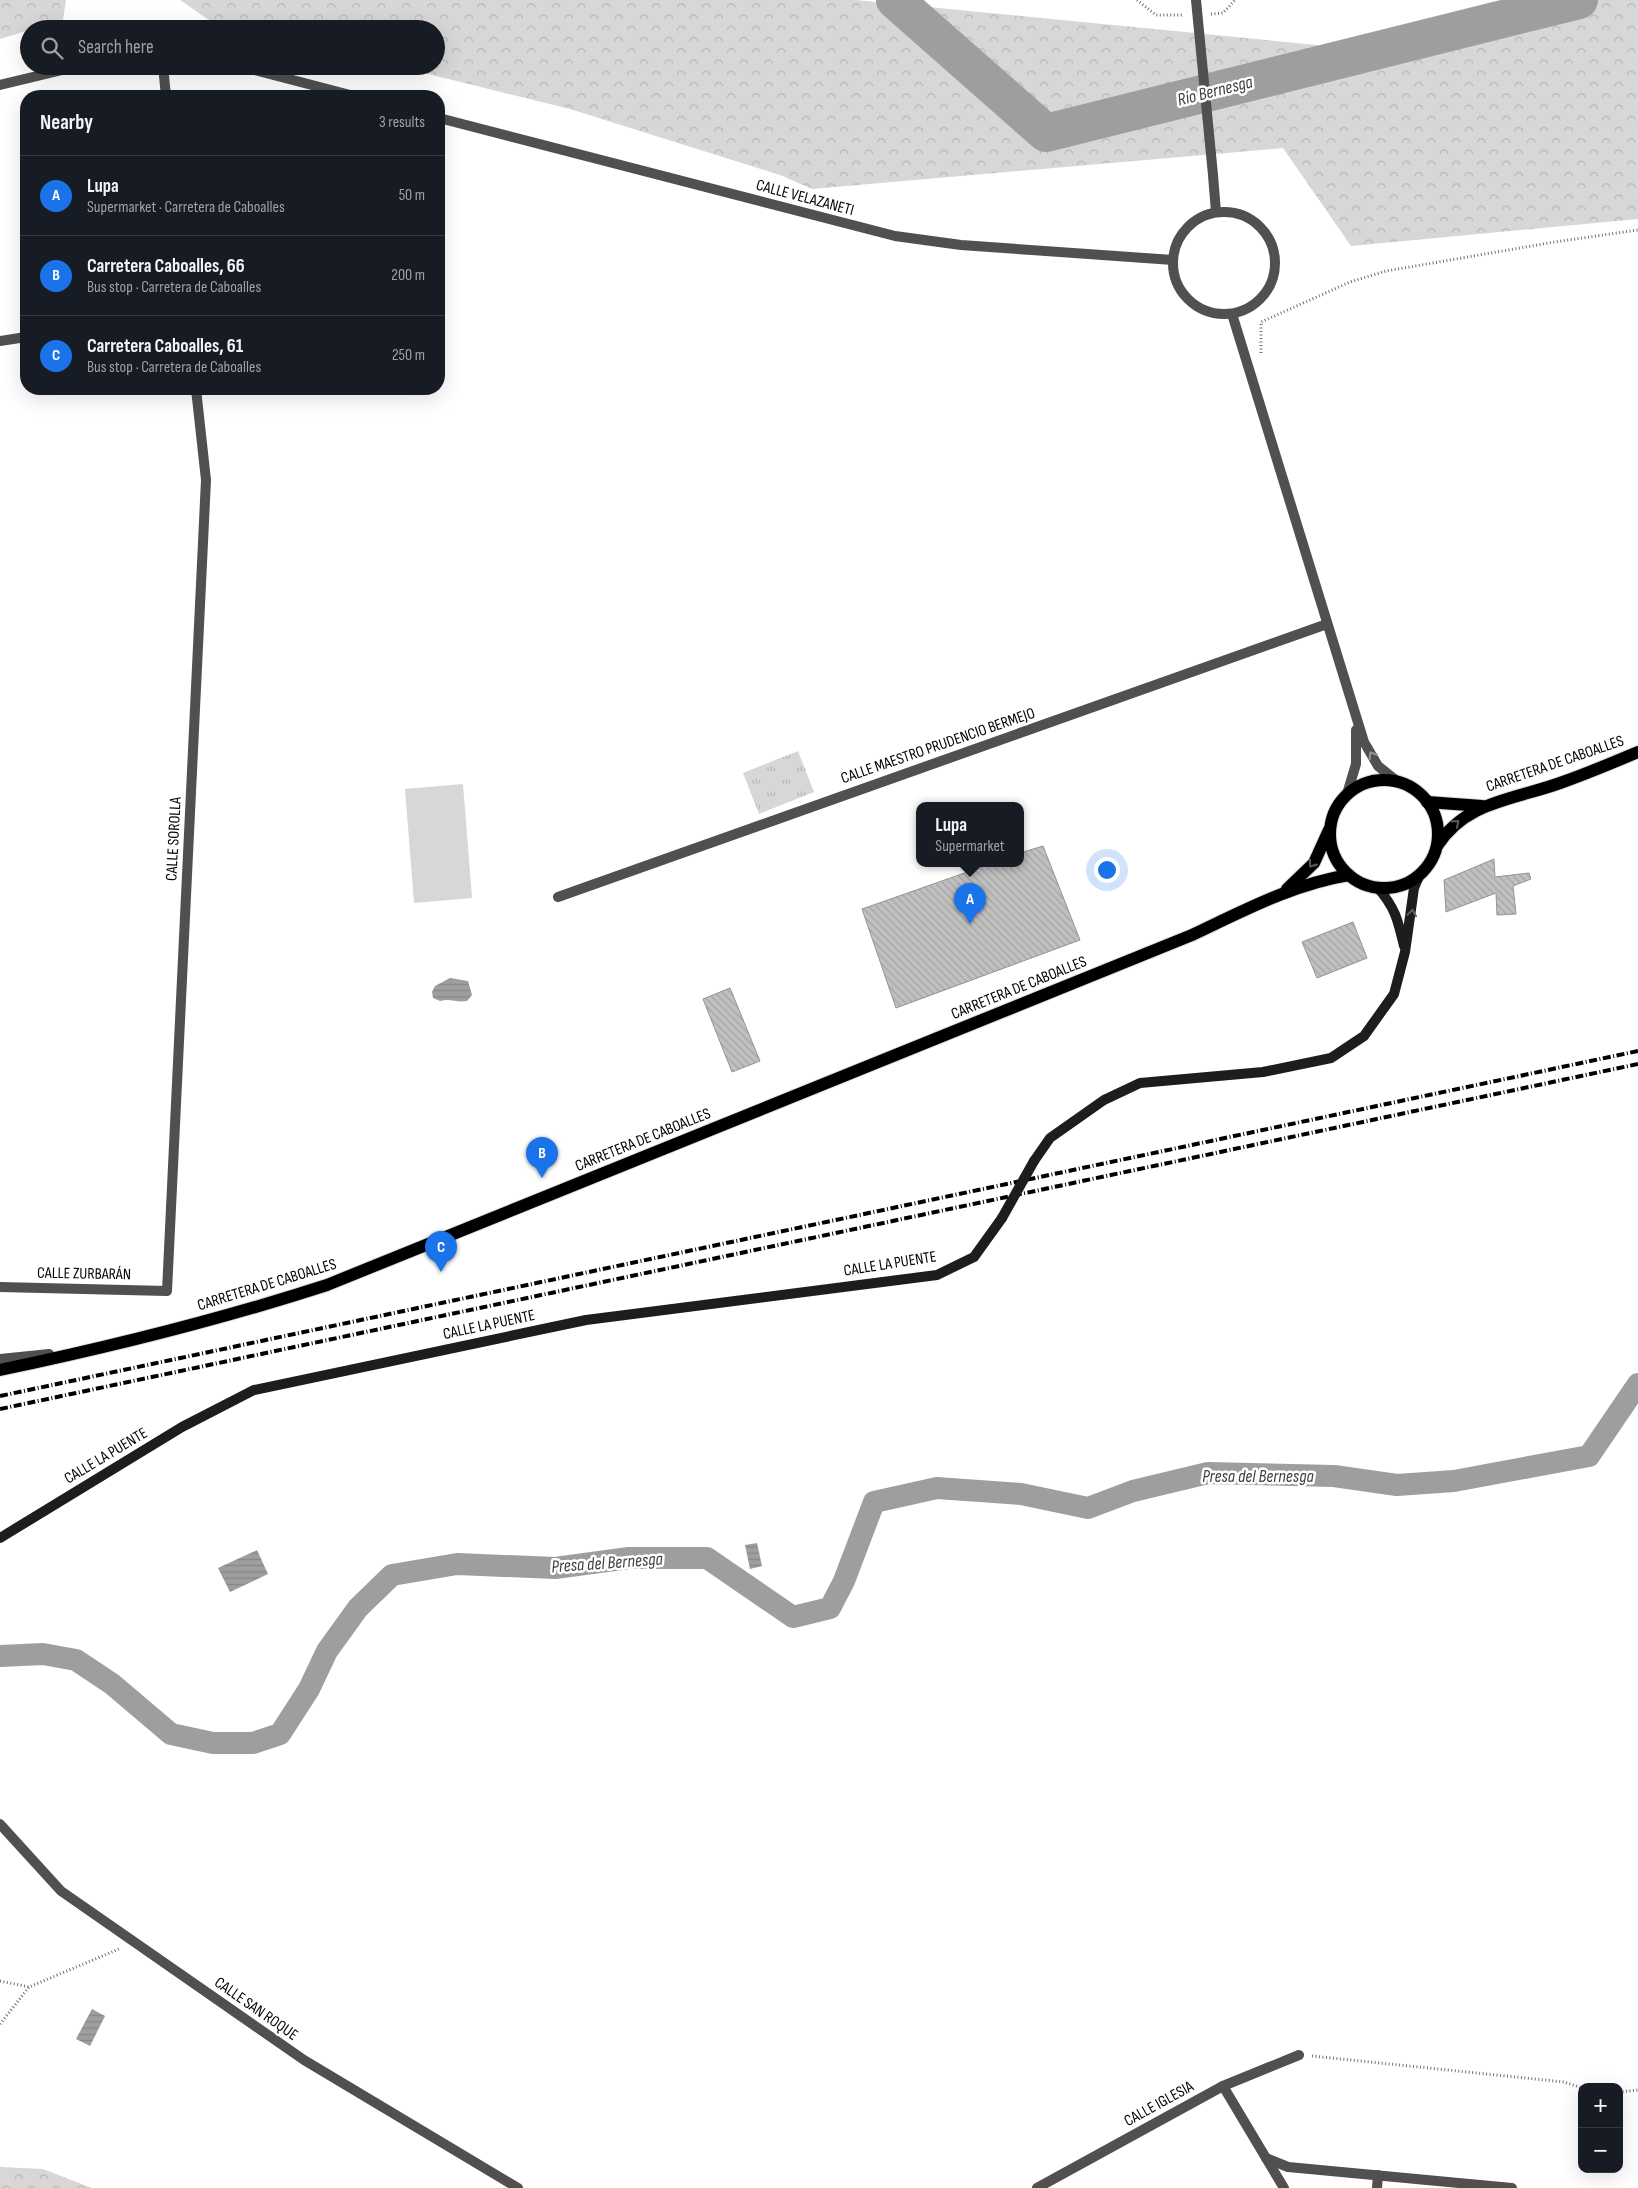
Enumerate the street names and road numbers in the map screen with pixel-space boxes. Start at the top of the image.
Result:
street label: CALLE VELAZANETI [754,176,856,220]
street label: CALLE MAESTRO PRUDENCIO BERMEJO [839,704,1038,788]
street label: CARRETERA DE CABOALLES [1484,731,1627,796]
street label: CALLE SOROLLA [162,796,186,882]
street label: CARRETERA DE CABOALLES [948,952,1090,1024]
street label: CARRETERA DE CABOALLES [572,1104,714,1176]
street label: CALLE LA PUENTE [842,1247,938,1281]
street label: CARRETERA DE CABOALLES [195,1255,339,1315]
street label: CALLE ZURBARÁN [37,1264,131,1284]
street label: CALLE LA PUENTE [441,1306,537,1344]
street label: CALLE LA PUENTE [61,1424,151,1488]
street label: CALLE SAN ROQUE [211,1973,301,2045]
street label: CALLE IGLESIA [1121,2077,1197,2131]

